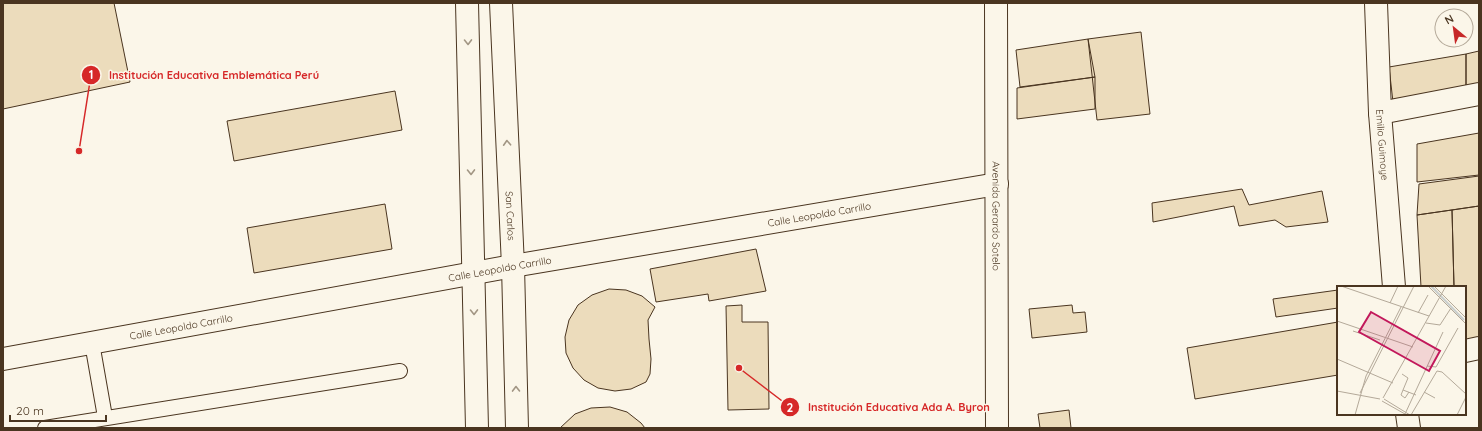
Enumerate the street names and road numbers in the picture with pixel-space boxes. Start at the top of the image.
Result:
street label: Emilio Guimoye [1373,109,1391,181]
street label: Avenida Gerardo Sotelo [989,161,1003,271]
street label: San Carlos [503,191,518,241]
street label: Calle Leopoldo Carrillo [767,199,872,230]
street label: Calle Leopoldo Carrillo [447,254,553,285]
street label: Calle Leopoldo Carrillo [128,311,234,343]

